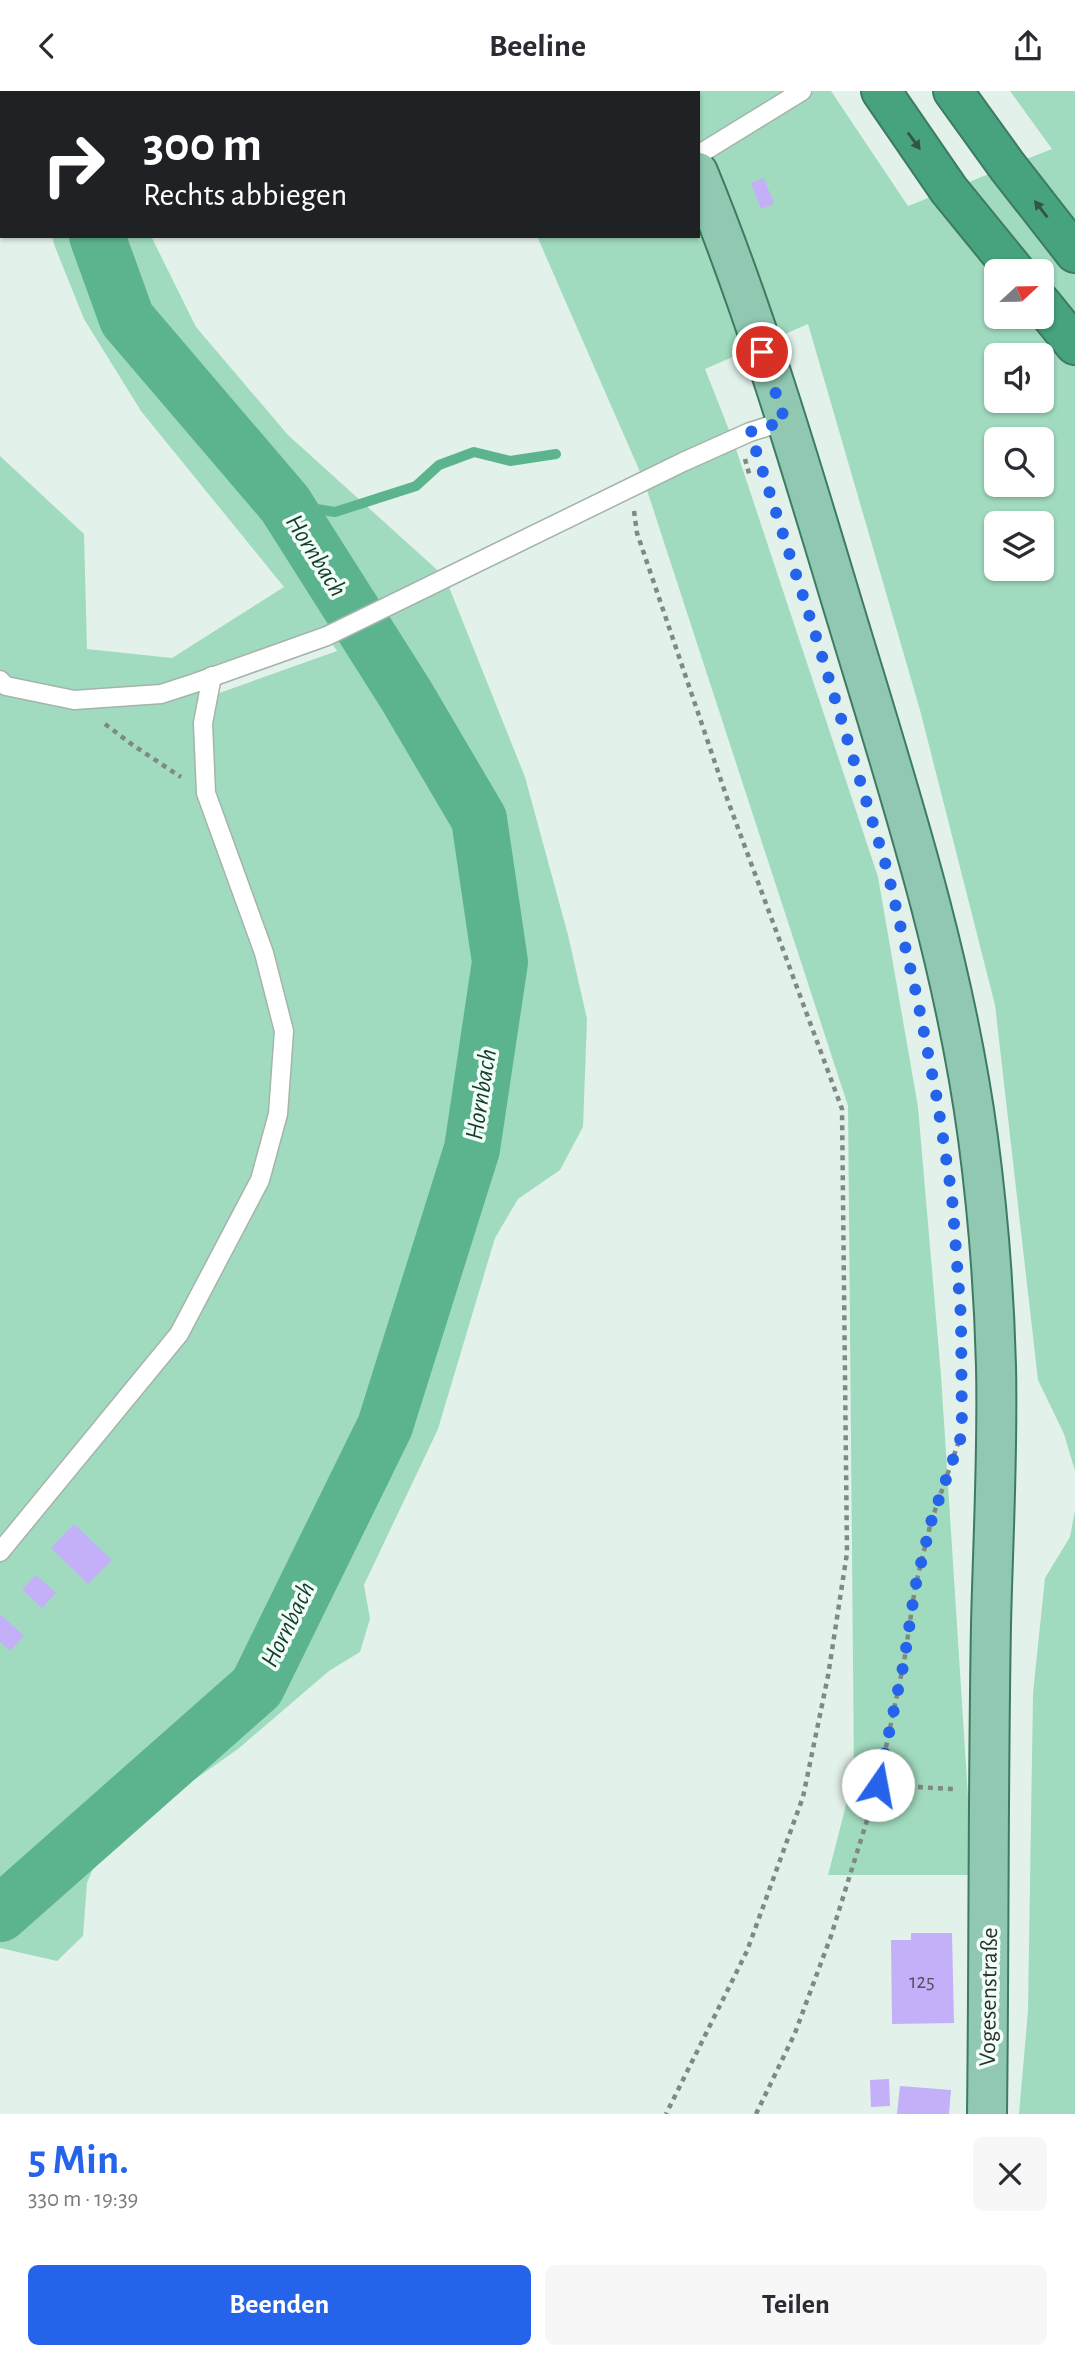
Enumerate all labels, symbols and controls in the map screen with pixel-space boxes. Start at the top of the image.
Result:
icon: back [28,27,66,65]
icon: share [1009,27,1047,65]
text: Beeline [489,30,586,62]
icon: right [28,119,119,210]
text: 300 m [143,121,262,170]
one-way arrow [907,132,921,150]
text: Rechts abbiegen [143,179,347,211]
one-way arrow [1034,200,1048,218]
north arrow [984,259,1054,329]
map controls [984,259,1054,581]
pin [732,322,792,382]
icon: arrive [743,333,781,371]
button: sound [984,343,1054,413]
button: search [984,427,1054,497]
water label: Hornbach [281,510,351,601]
button: layers [984,511,1054,581]
water label: Hornbach [461,1047,501,1141]
water label: Hornbach [256,1578,320,1671]
position arrow [841,1748,915,1822]
street label: Vogesenstraße [976,1927,1002,2067]
house number: 125 [909,1971,935,1992]
button: close [973,2137,1047,2211]
text: 5 Min. [28,2139,129,2181]
text: 330 m · 19:39 [28,2188,138,2211]
button: Beenden [28,2265,531,2345]
button: Teilen [545,2265,1047,2345]

